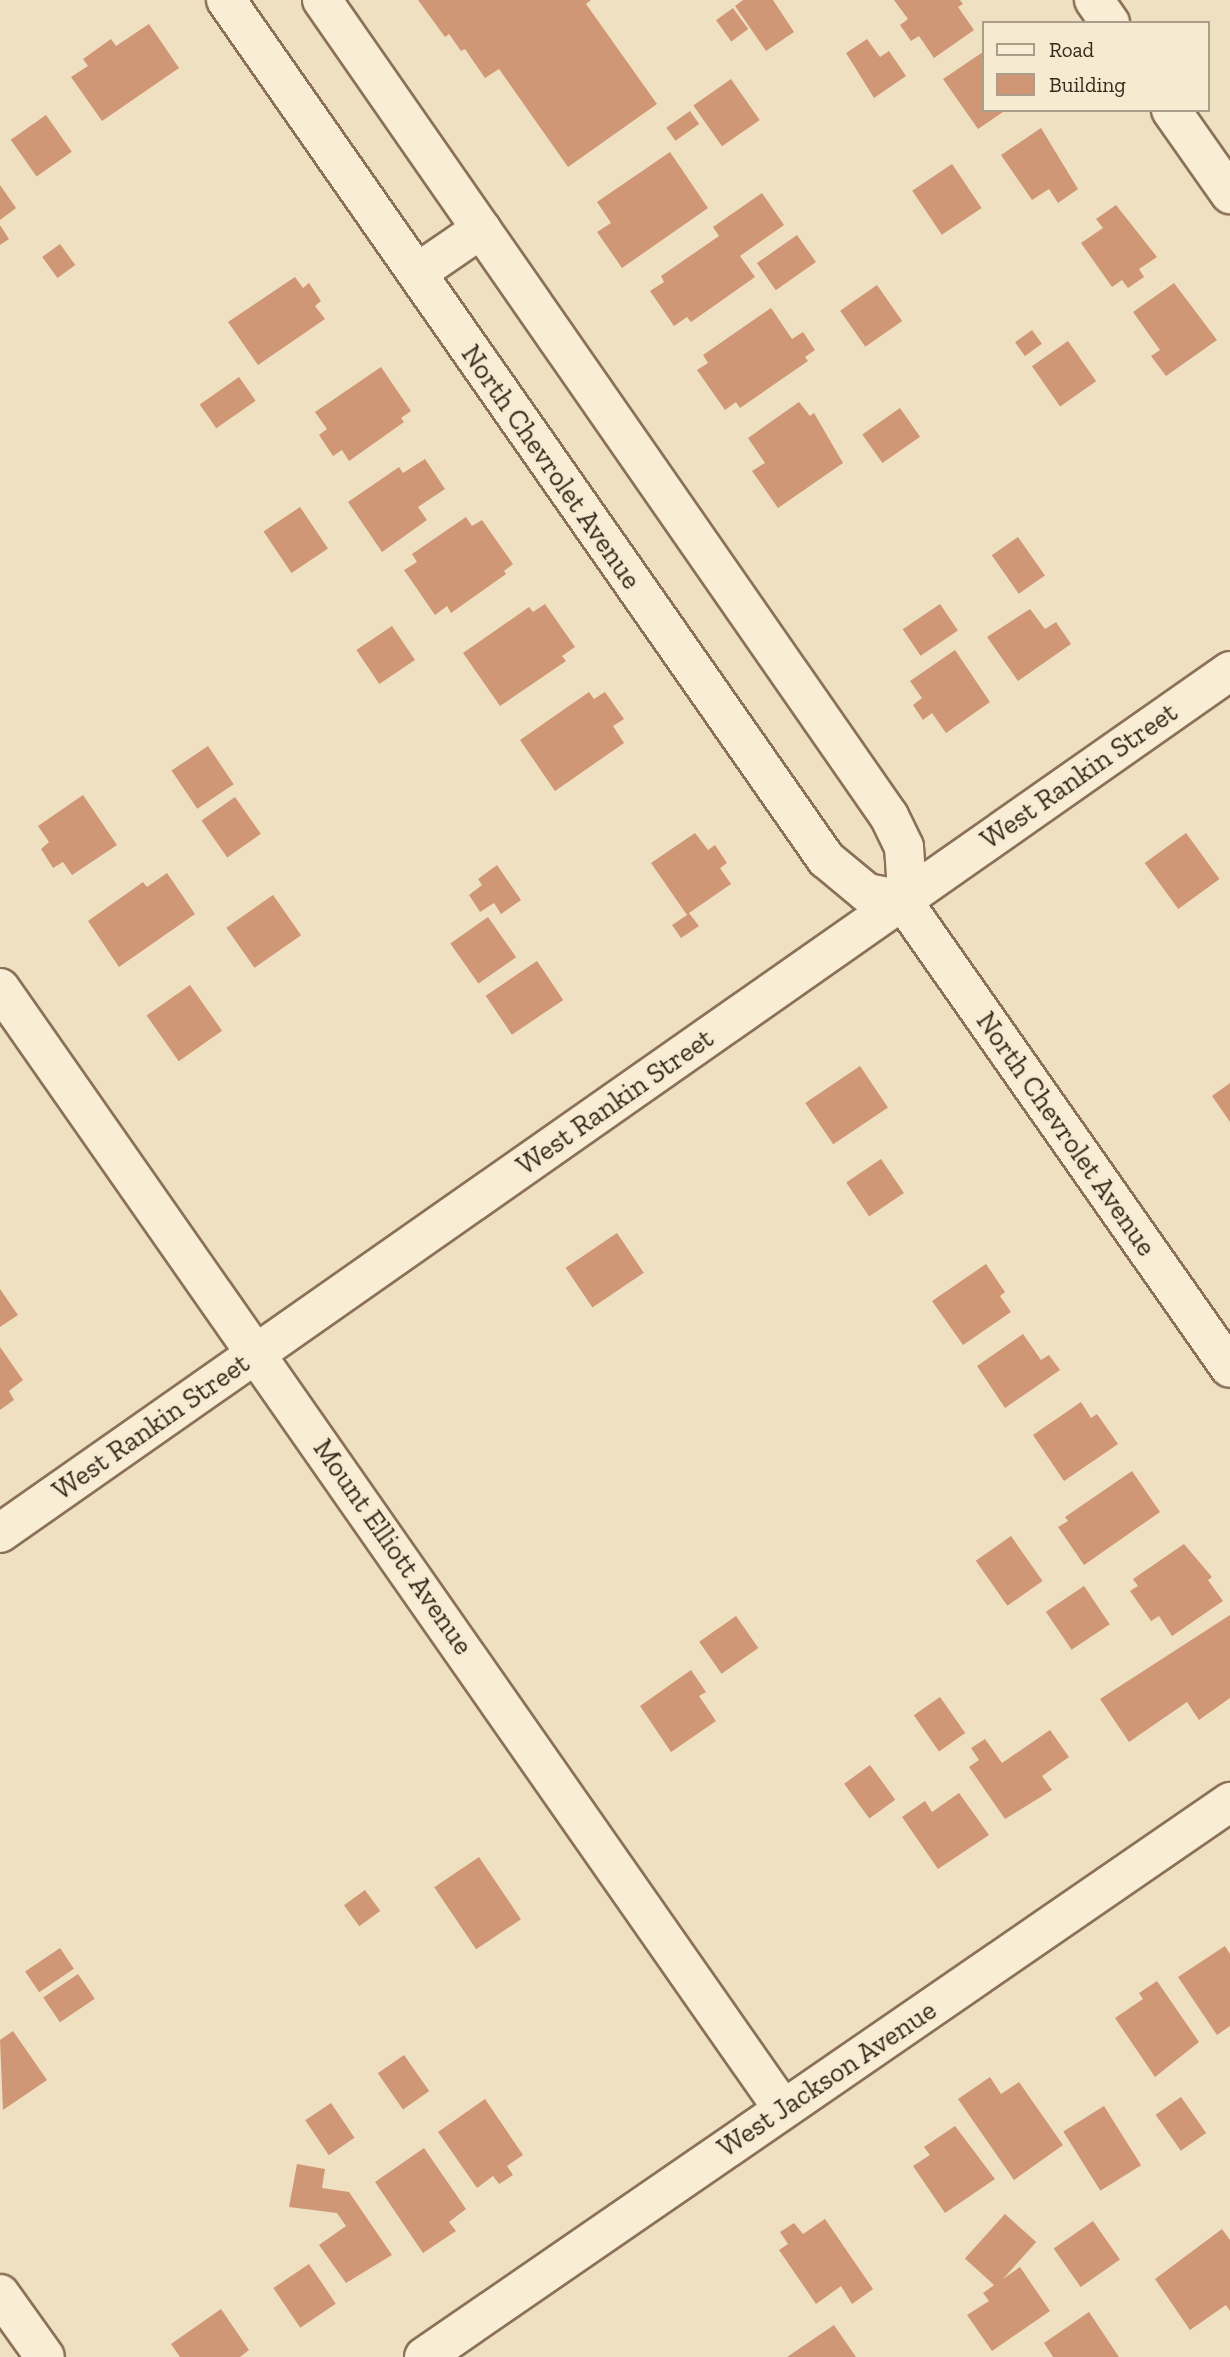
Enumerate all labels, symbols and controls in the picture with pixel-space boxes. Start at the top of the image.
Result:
legend [982,21,1209,112]
text: Road [1049,37,1094,62]
text: Building [1049,72,1126,97]
street label: North Chevrolet Avenue [454,338,648,596]
street label: West Rankin Street [974,696,1184,856]
street label: North Chevrolet Avenue [969,1005,1163,1263]
street label: West Rankin Street [510,1022,720,1182]
street label: West Rankin Street [46,1347,256,1507]
street label: Mount Elliott Avenue [306,1432,480,1662]
street label: West Jackson Avenue [711,1993,943,2165]

